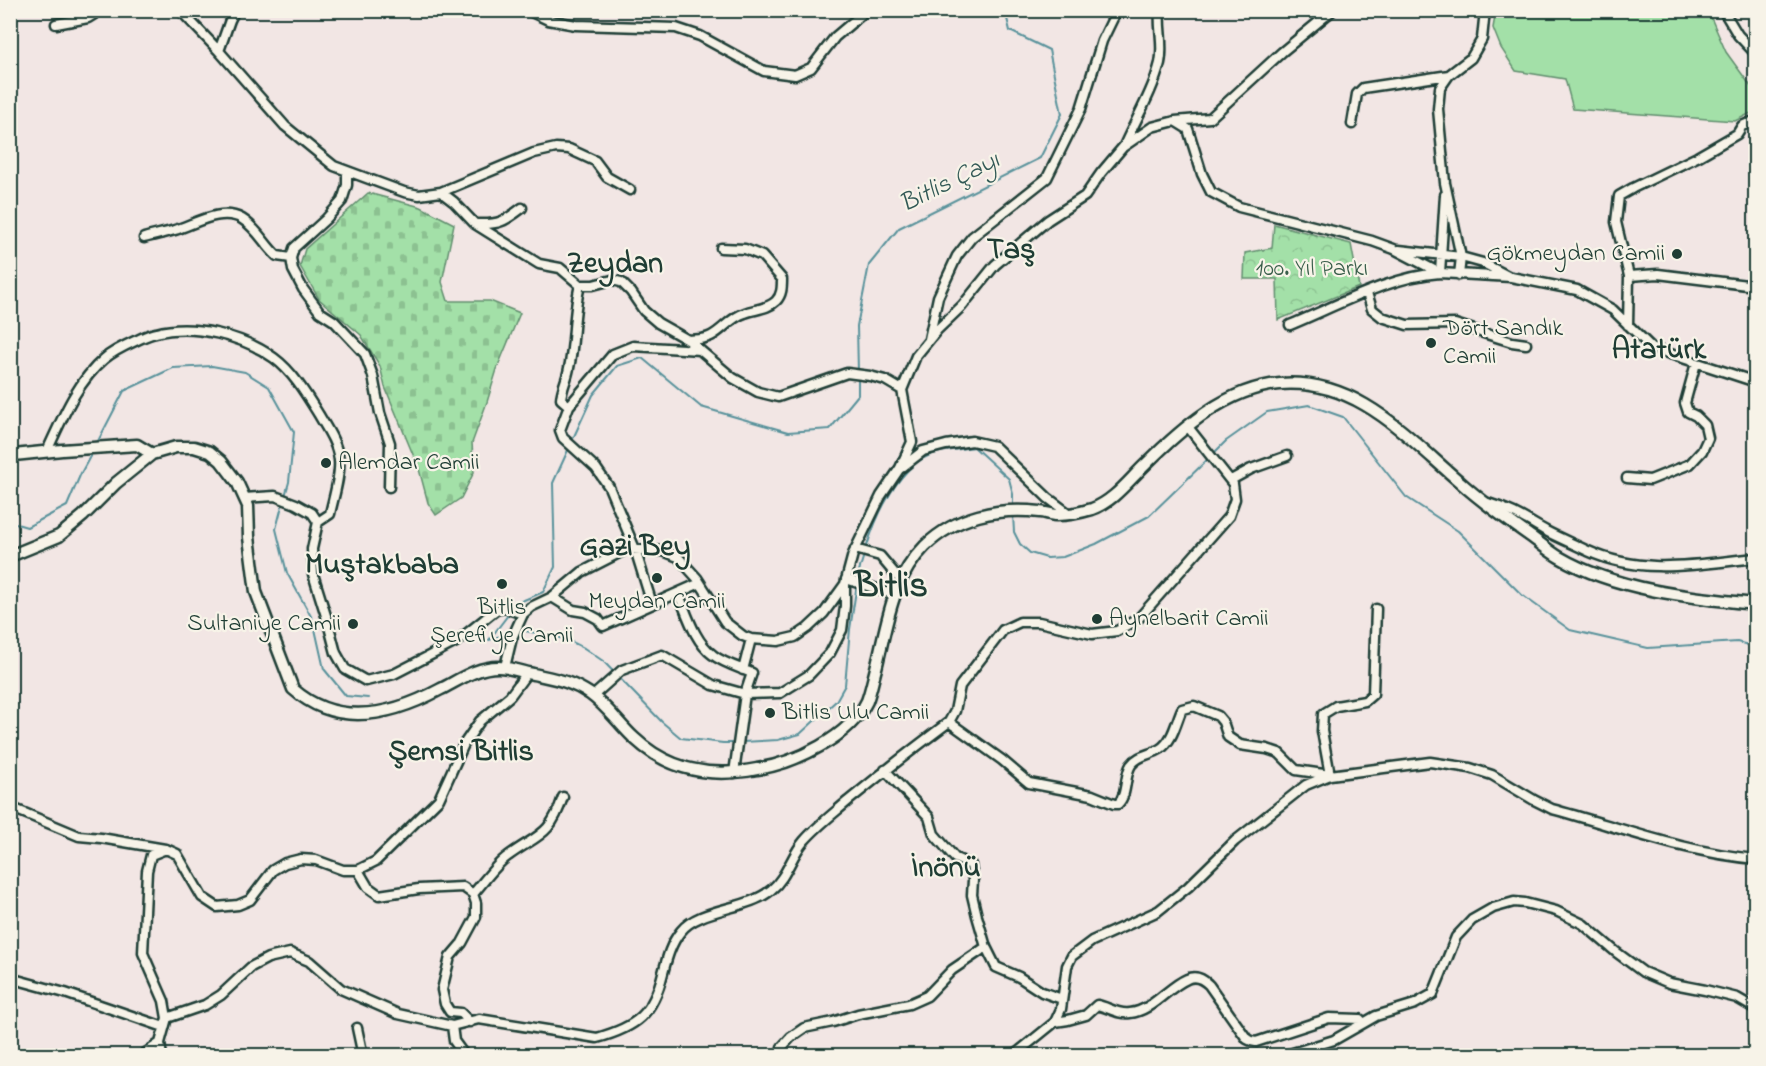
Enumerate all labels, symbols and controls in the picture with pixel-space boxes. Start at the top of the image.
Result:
water label: Bitlis Çayı [894,142,1008,224]
district label: Taş [987,229,1035,273]
place label: Gökmeydan Camii [1487,237,1665,273]
district label: Zeydan [567,243,663,287]
marker: Gökmeydan Camii [1670,247,1684,261]
park label: 100. Yıl Parkı [1256,252,1368,287]
place label: Dört Sandık Camii [1442,312,1564,375]
district label: Atatürk [1612,329,1707,373]
marker: Dört Sandık Camii [1424,336,1438,350]
place label: Alemdar Camii [338,446,479,481]
marker: Alemdar Camii [319,456,333,470]
district label: Gazi Bey [580,526,690,570]
district label: Muştakbaba [305,544,459,588]
district label: Bitlis [852,561,928,614]
marker: Meydan Camii [650,571,664,585]
marker: Bitlis Şerefiye Camii [495,577,509,591]
place label: Meydan Camii [588,585,726,621]
place label: Bitlis Şerefiye Camii [430,591,574,655]
place label: Aynelbarit Camii [1109,602,1269,638]
place label: Sultaniye Camii [187,607,341,643]
marker: Aynelbarit Camii [1090,612,1104,626]
marker: Sultaniye Camii [346,617,360,631]
place label: Bitlis Ulu Camii [781,696,929,731]
marker: Bitlis Ulu Camii [763,706,777,720]
district label: Şemsi Bitlis [388,731,534,775]
district label: İnönü [911,847,981,891]

